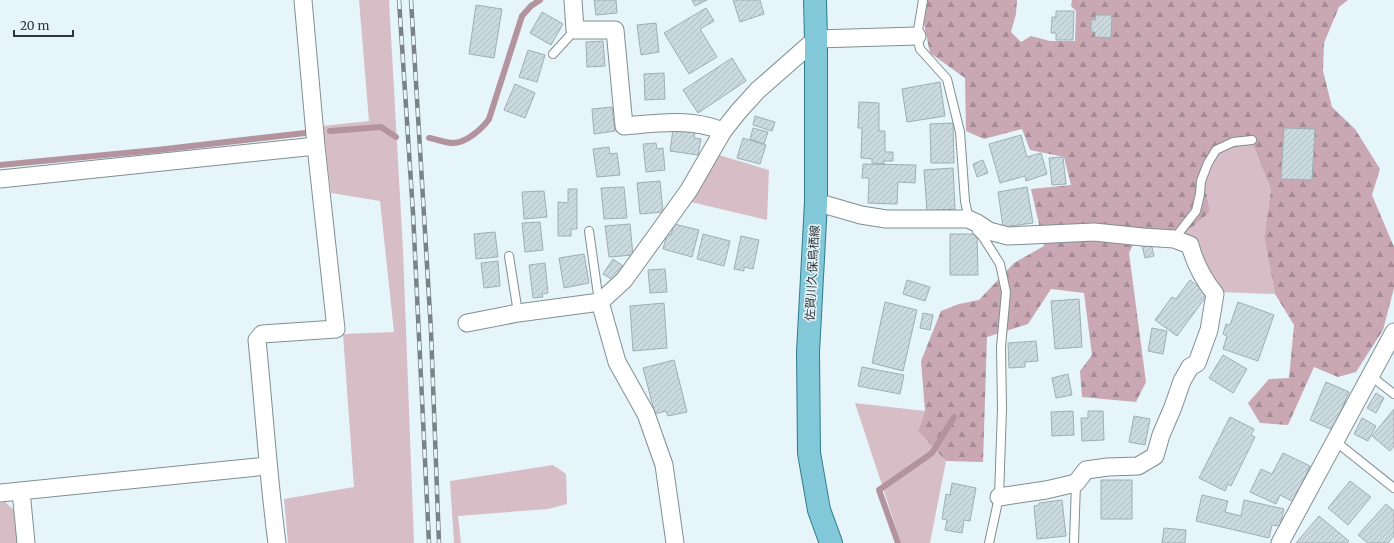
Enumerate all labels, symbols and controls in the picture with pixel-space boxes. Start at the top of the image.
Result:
scale bar [14,12,73,38]
text: 20 m [20,18,49,33]
street label: 佐賀川久保鳥栖線 [802,225,822,321]

